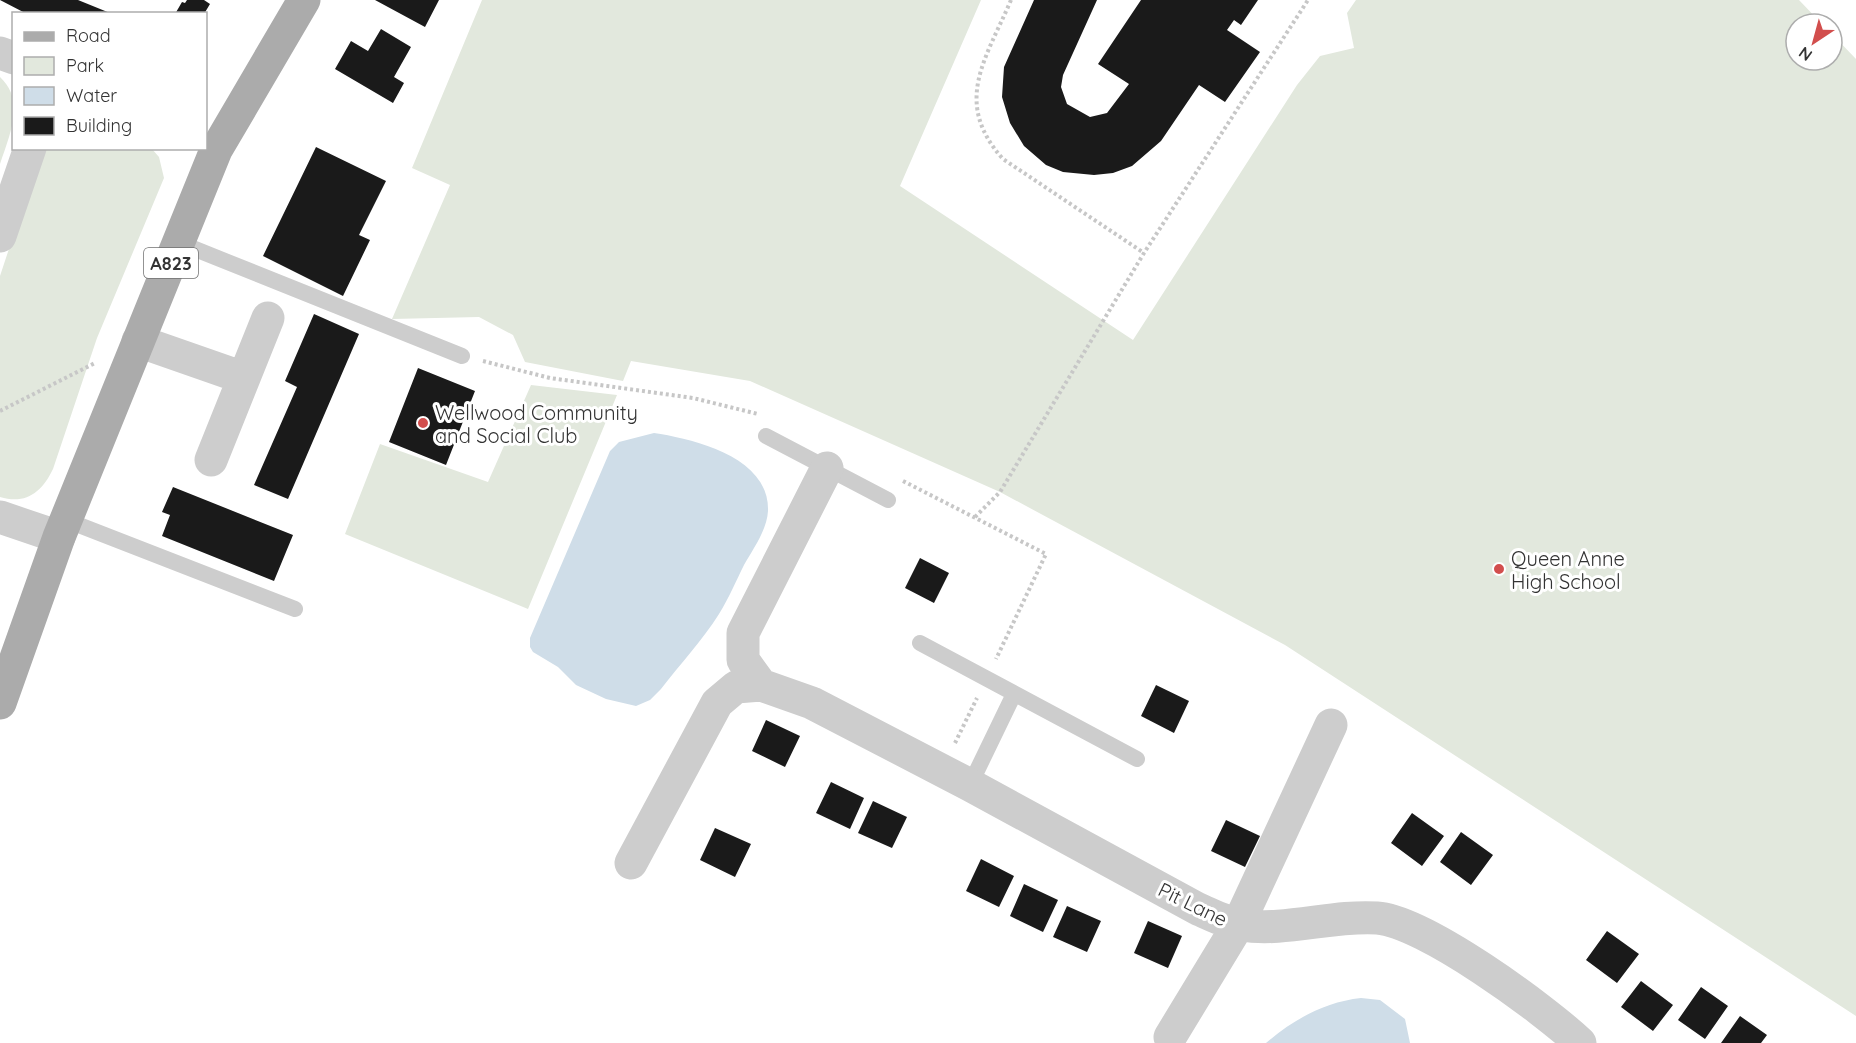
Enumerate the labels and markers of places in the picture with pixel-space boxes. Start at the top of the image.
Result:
place label: Wellwood Community and Social Club [435,400,638,448]
marker: Wellwood Community and Social Club [416,416,430,430]
place label: Queen Anne High School [1511,546,1625,594]
marker: Queen Anne High School [1492,562,1506,576]

